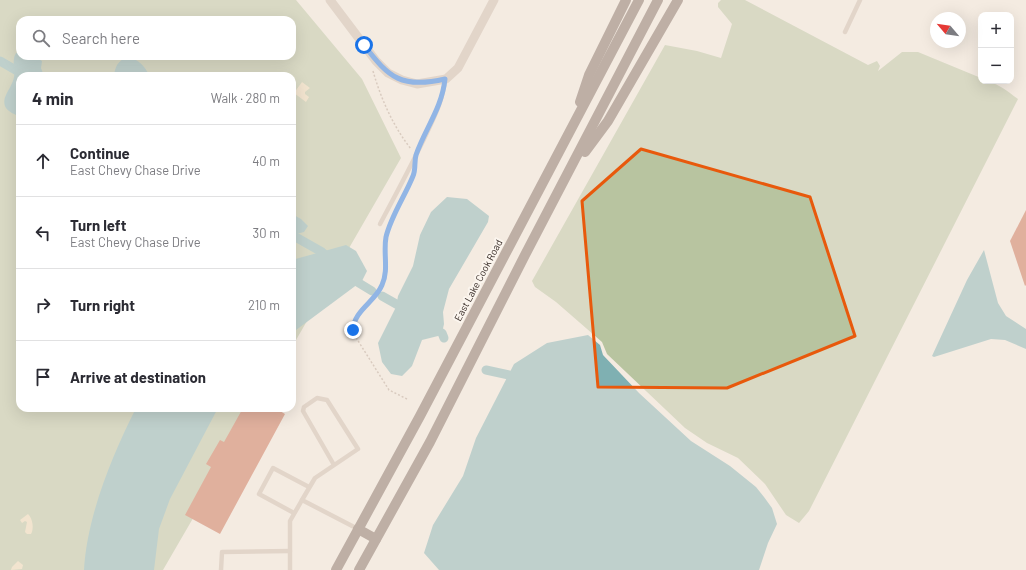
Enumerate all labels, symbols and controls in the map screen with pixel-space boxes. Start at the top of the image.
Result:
north arrow [930,12,966,48]
map controls [978,12,1014,84]
button: + [978,12,1014,48]
search box [16,16,296,60]
icon: search [30,27,52,49]
text: Search here [62,29,140,47]
route start [355,36,373,54]
button: − [978,48,1014,84]
text: 4 min [32,88,74,108]
text: Walk · 280 m [211,90,280,106]
text: Continue [70,144,130,162]
icon: ahead [32,150,54,172]
text: 40 m [252,153,280,169]
text: East Chevy Chase Drive [70,162,201,178]
text: Turn left [70,216,126,234]
icon: left [32,222,54,244]
text: 30 m [253,225,280,241]
text: East Chevy Chase Drive [70,234,201,250]
street label: East Lake Cook Road [451,237,505,323]
icon: right [32,294,54,316]
text: Turn right [70,296,135,314]
text: 210 m [248,297,280,313]
route end [344,321,362,339]
icon: arrive [32,366,54,388]
text: Arrive at destination [70,368,206,386]

